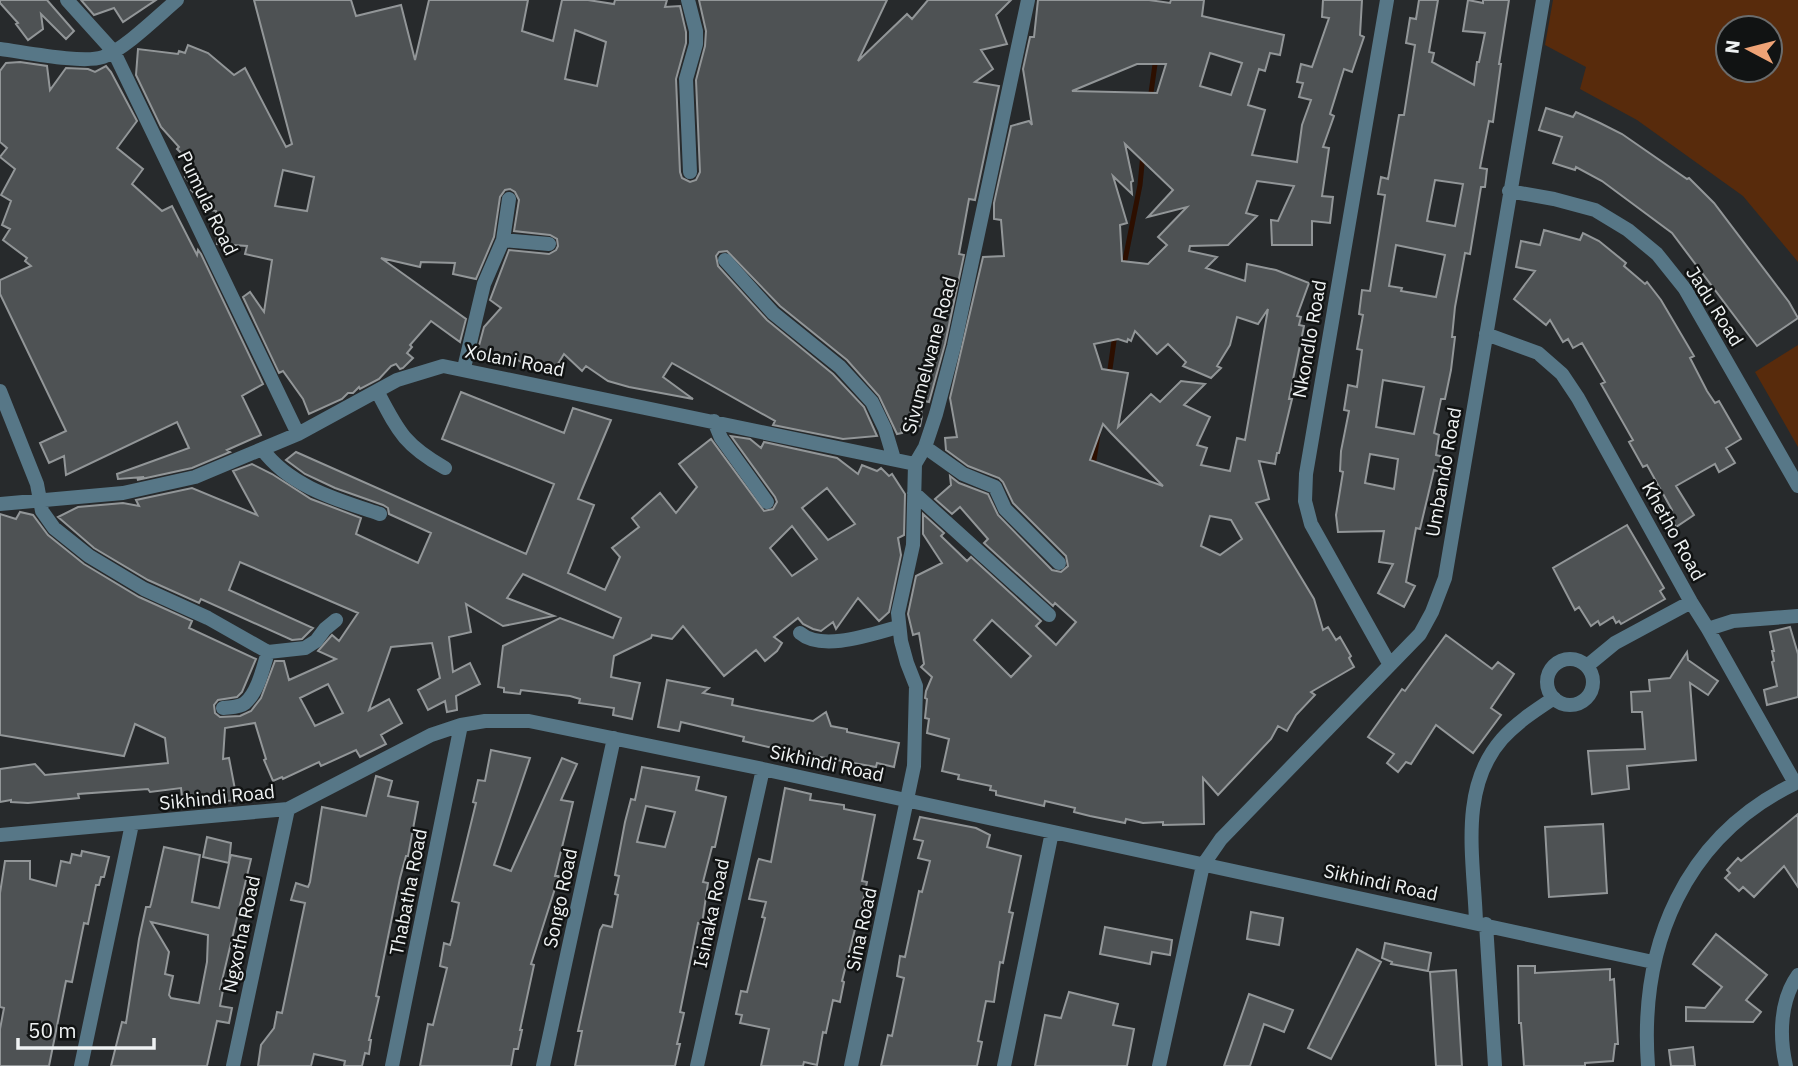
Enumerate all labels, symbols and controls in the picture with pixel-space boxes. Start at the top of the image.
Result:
north arrow [1714,14,1784,84]
text: N [1719,39,1745,55]
street label: Pumula Road [172,147,244,259]
street label: Jadu Road [1681,262,1749,350]
street label: Sivumelwane Road [896,274,962,436]
street label: Nkondlo Road [1287,278,1331,400]
street label: Xolani Road [463,339,567,381]
street label: Umbando Road [1420,405,1466,539]
street label: Khetho Road [1637,477,1711,585]
street label: Sikhindi Road [768,739,886,787]
street label: Sikhindi Road [158,779,276,815]
street label: Thabatha Road [384,827,432,957]
street label: Songo Road [538,846,582,950]
street label: Isinaka Road [688,856,734,970]
street label: Sikhindi Road [1322,858,1440,906]
street label: Ngxotha Road [217,873,265,995]
street label: Sina Road [840,885,882,973]
scale bar [18,1006,154,1050]
text: 50 m [28,1016,77,1044]

